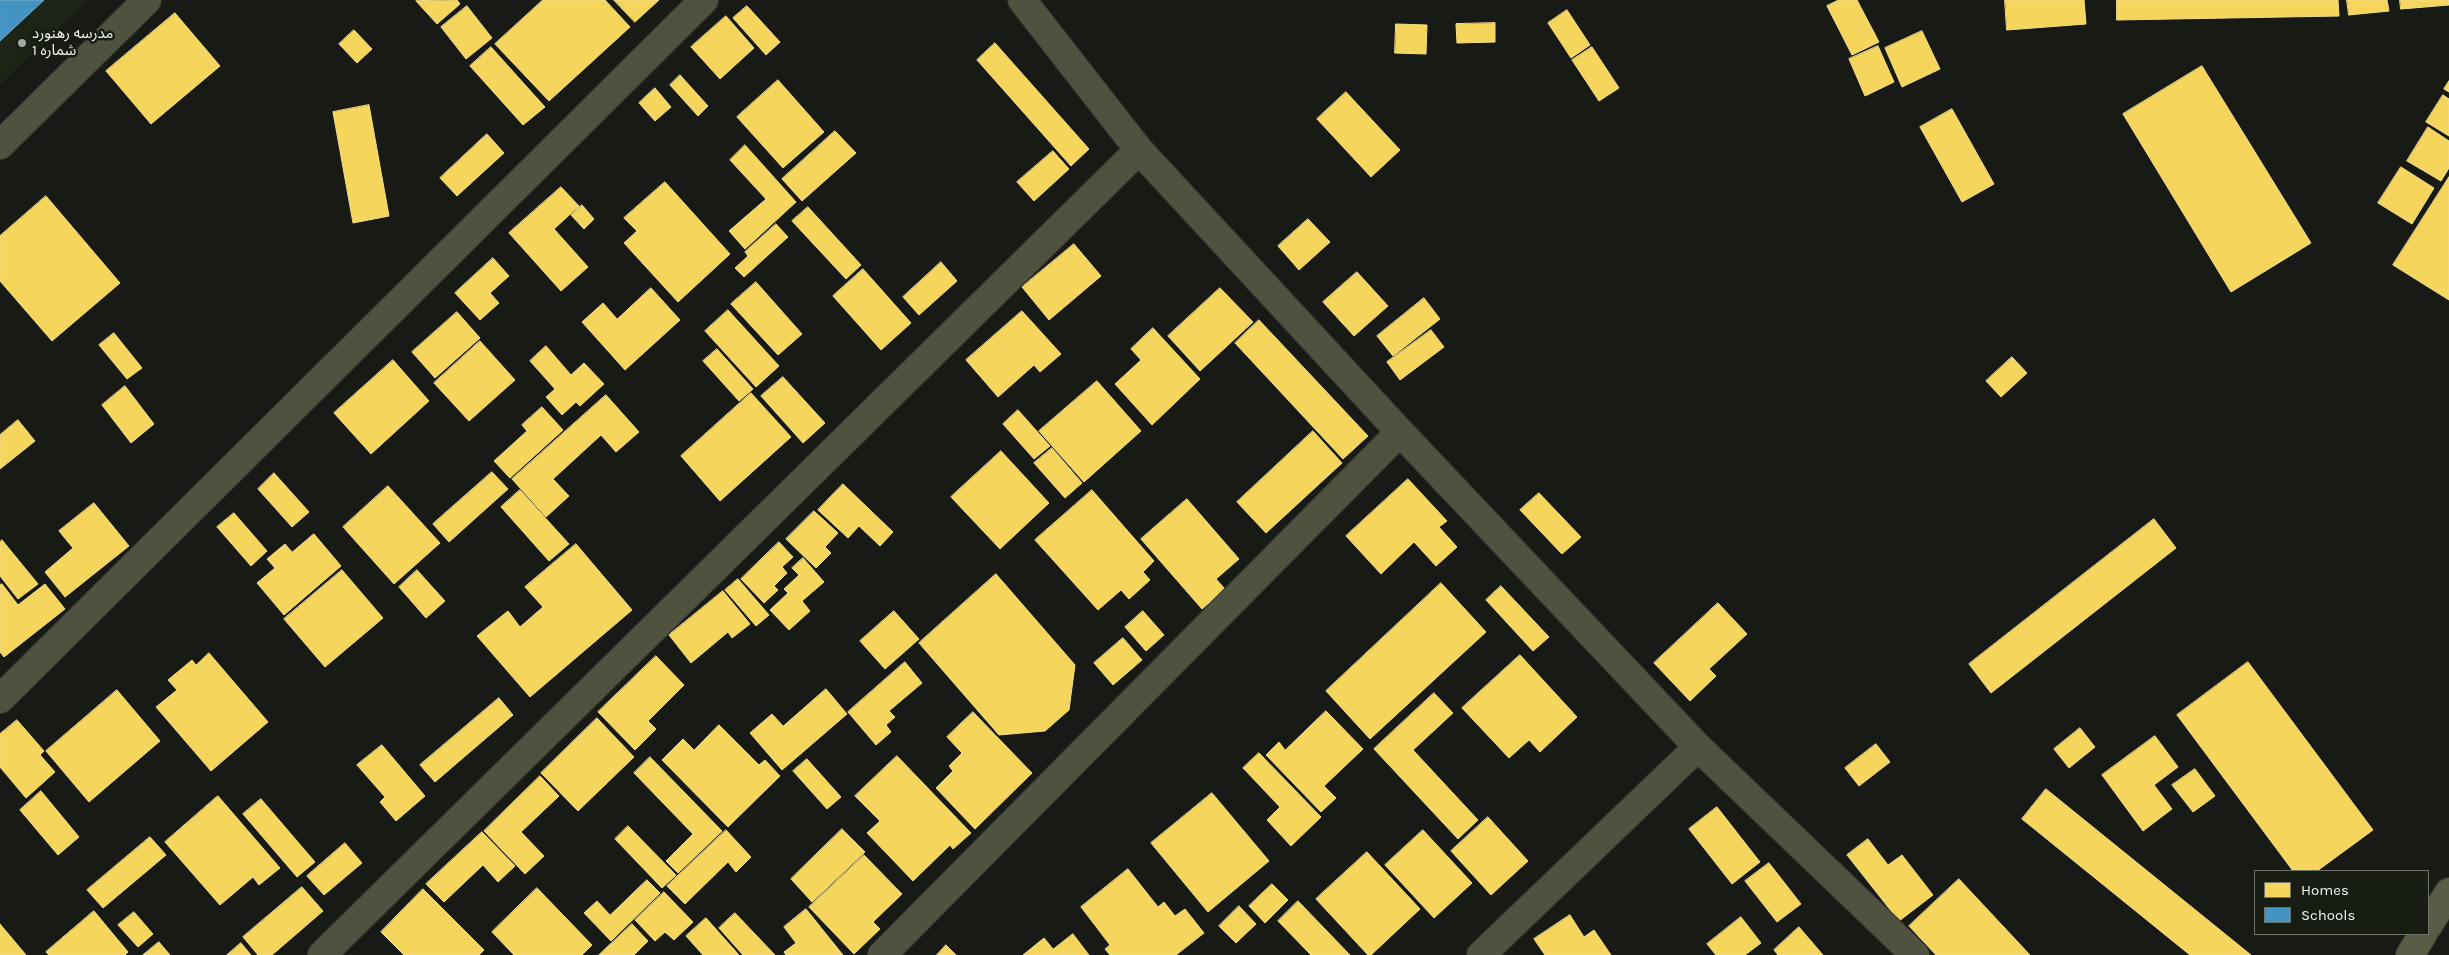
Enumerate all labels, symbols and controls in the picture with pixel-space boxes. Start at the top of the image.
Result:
place label: مدرسه رهنورد شماره 1 [32,25,113,60]
marker: مدرسه رهنورد شماره 1 [16,37,28,49]
legend [2254,870,2429,935]
text: Homes [2301,881,2349,899]
text: Schools [2301,906,2355,924]

